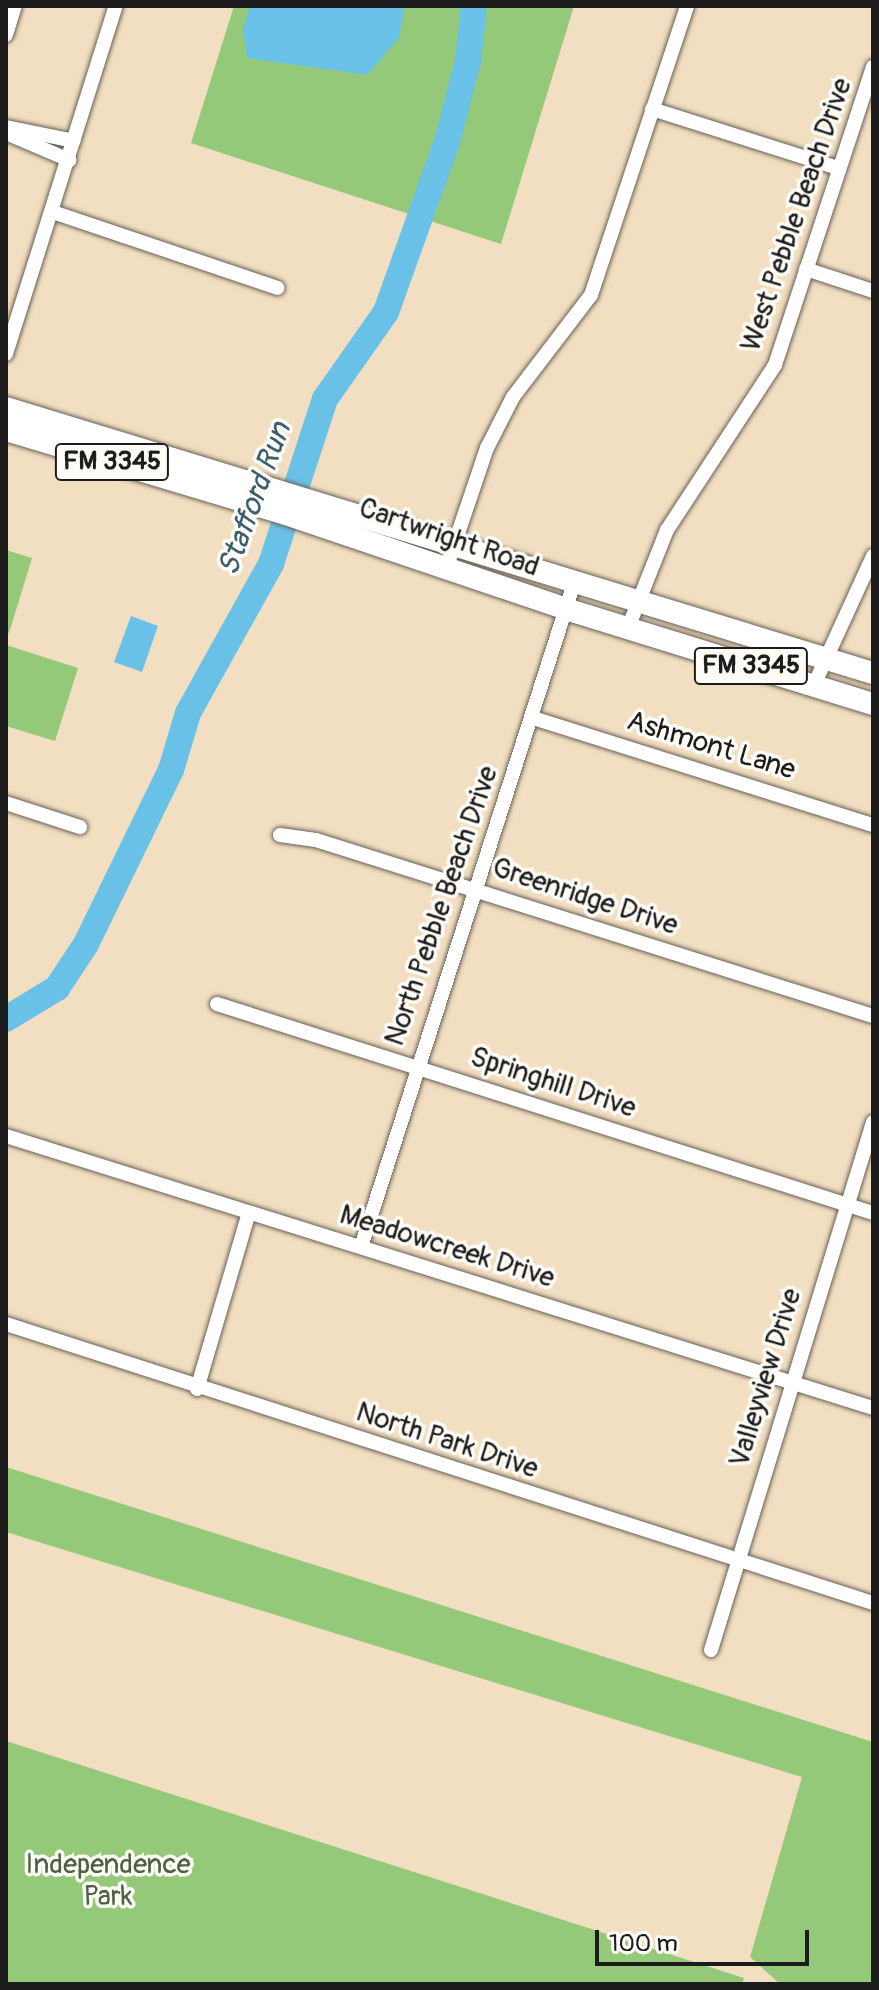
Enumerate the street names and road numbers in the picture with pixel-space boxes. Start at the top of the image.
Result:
street label: West Pebble Beach Drive [734,74,860,356]
road number: FM 3345 [54,440,170,484]
street label: Cartwright Road [355,491,543,585]
road number: FM 3345 [693,644,809,688]
street label: Ashmont Lane [623,704,799,788]
street label: North Pebble Beach Drive [378,762,506,1050]
street label: Greenridge Drive [488,851,682,943]
street label: Springhill Drive [466,1040,640,1126]
street label: Meadowcreek Drive [336,1198,558,1296]
street label: Valleyview Drive [723,1285,809,1471]
street label: North Park Drive [352,1396,542,1486]

